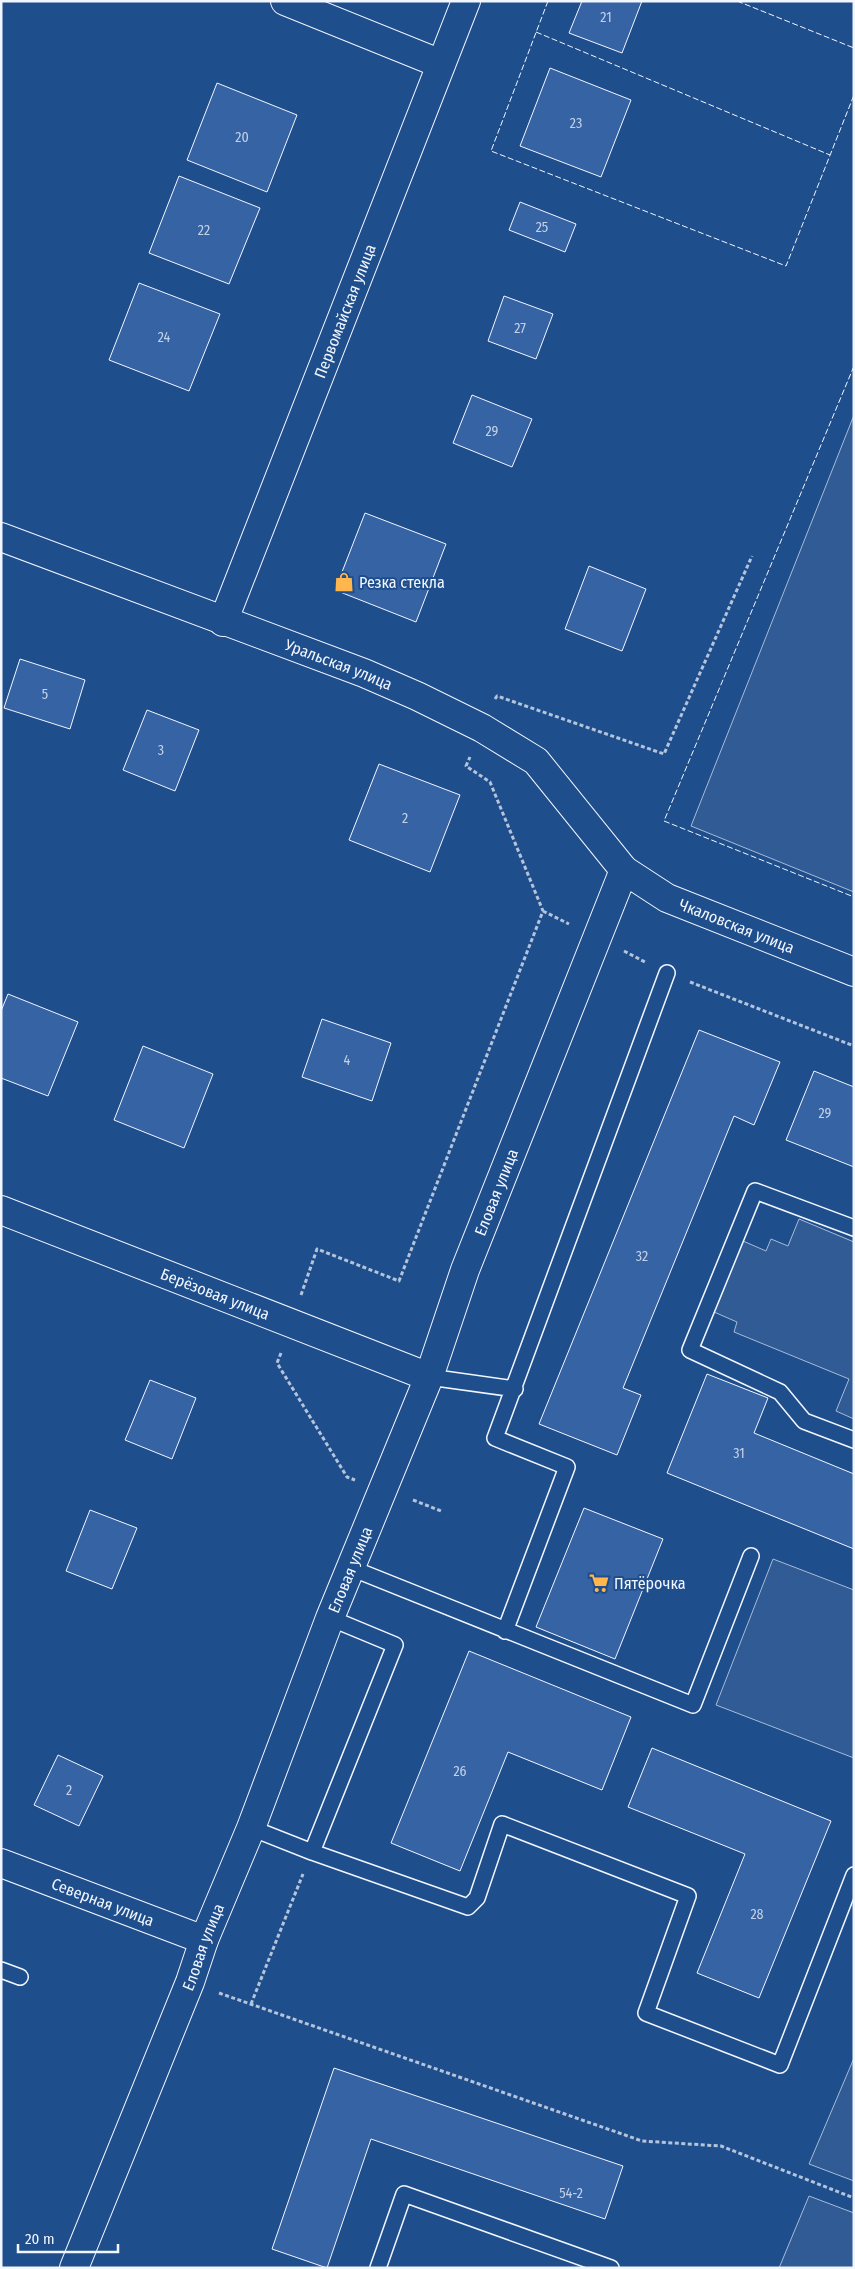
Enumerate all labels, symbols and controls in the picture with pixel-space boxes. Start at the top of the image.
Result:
house number: 21 [600,9,612,26]
house number: 23 [570,115,582,132]
house number: 20 [235,129,249,146]
house number: 25 [536,219,548,236]
house number: 22 [198,222,210,239]
street label: Первомайская улица [310,241,380,381]
house number: 27 [514,320,526,337]
house number: 24 [158,329,171,346]
house number: 29 [486,423,499,440]
shop icon: Резка стекла [333,571,355,593]
place label: Резка стекла [359,573,445,592]
street label: Уральская улица [281,635,395,694]
house number: 5 [42,686,48,703]
house number: 3 [158,742,164,759]
house number: 2 [402,810,408,827]
street label: Чкаловская улица [676,895,797,957]
house number: 4 [344,1052,351,1069]
house number: 29 [819,1105,832,1122]
street label: Еловая улица [471,1146,522,1238]
house number: 32 [636,1248,648,1265]
street label: Берёзовая улица [158,1264,272,1324]
house number: 31 [733,1445,745,1462]
street label: Еловая улица [324,1524,377,1616]
supermarket icon: Пятёрочка [588,1572,610,1594]
place label: Пятёрочка [614,1574,686,1593]
house number: 26 [453,1763,467,1780]
house number: 2 [66,1782,72,1799]
street label: Северная улица [49,1874,157,1930]
street label: Еловая улица [178,1900,228,1994]
house number: 28 [750,1906,764,1923]
house number: 54-2 [559,2185,583,2202]
scale bar [18,2222,118,2254]
text: 20 m [25,2230,55,2248]

